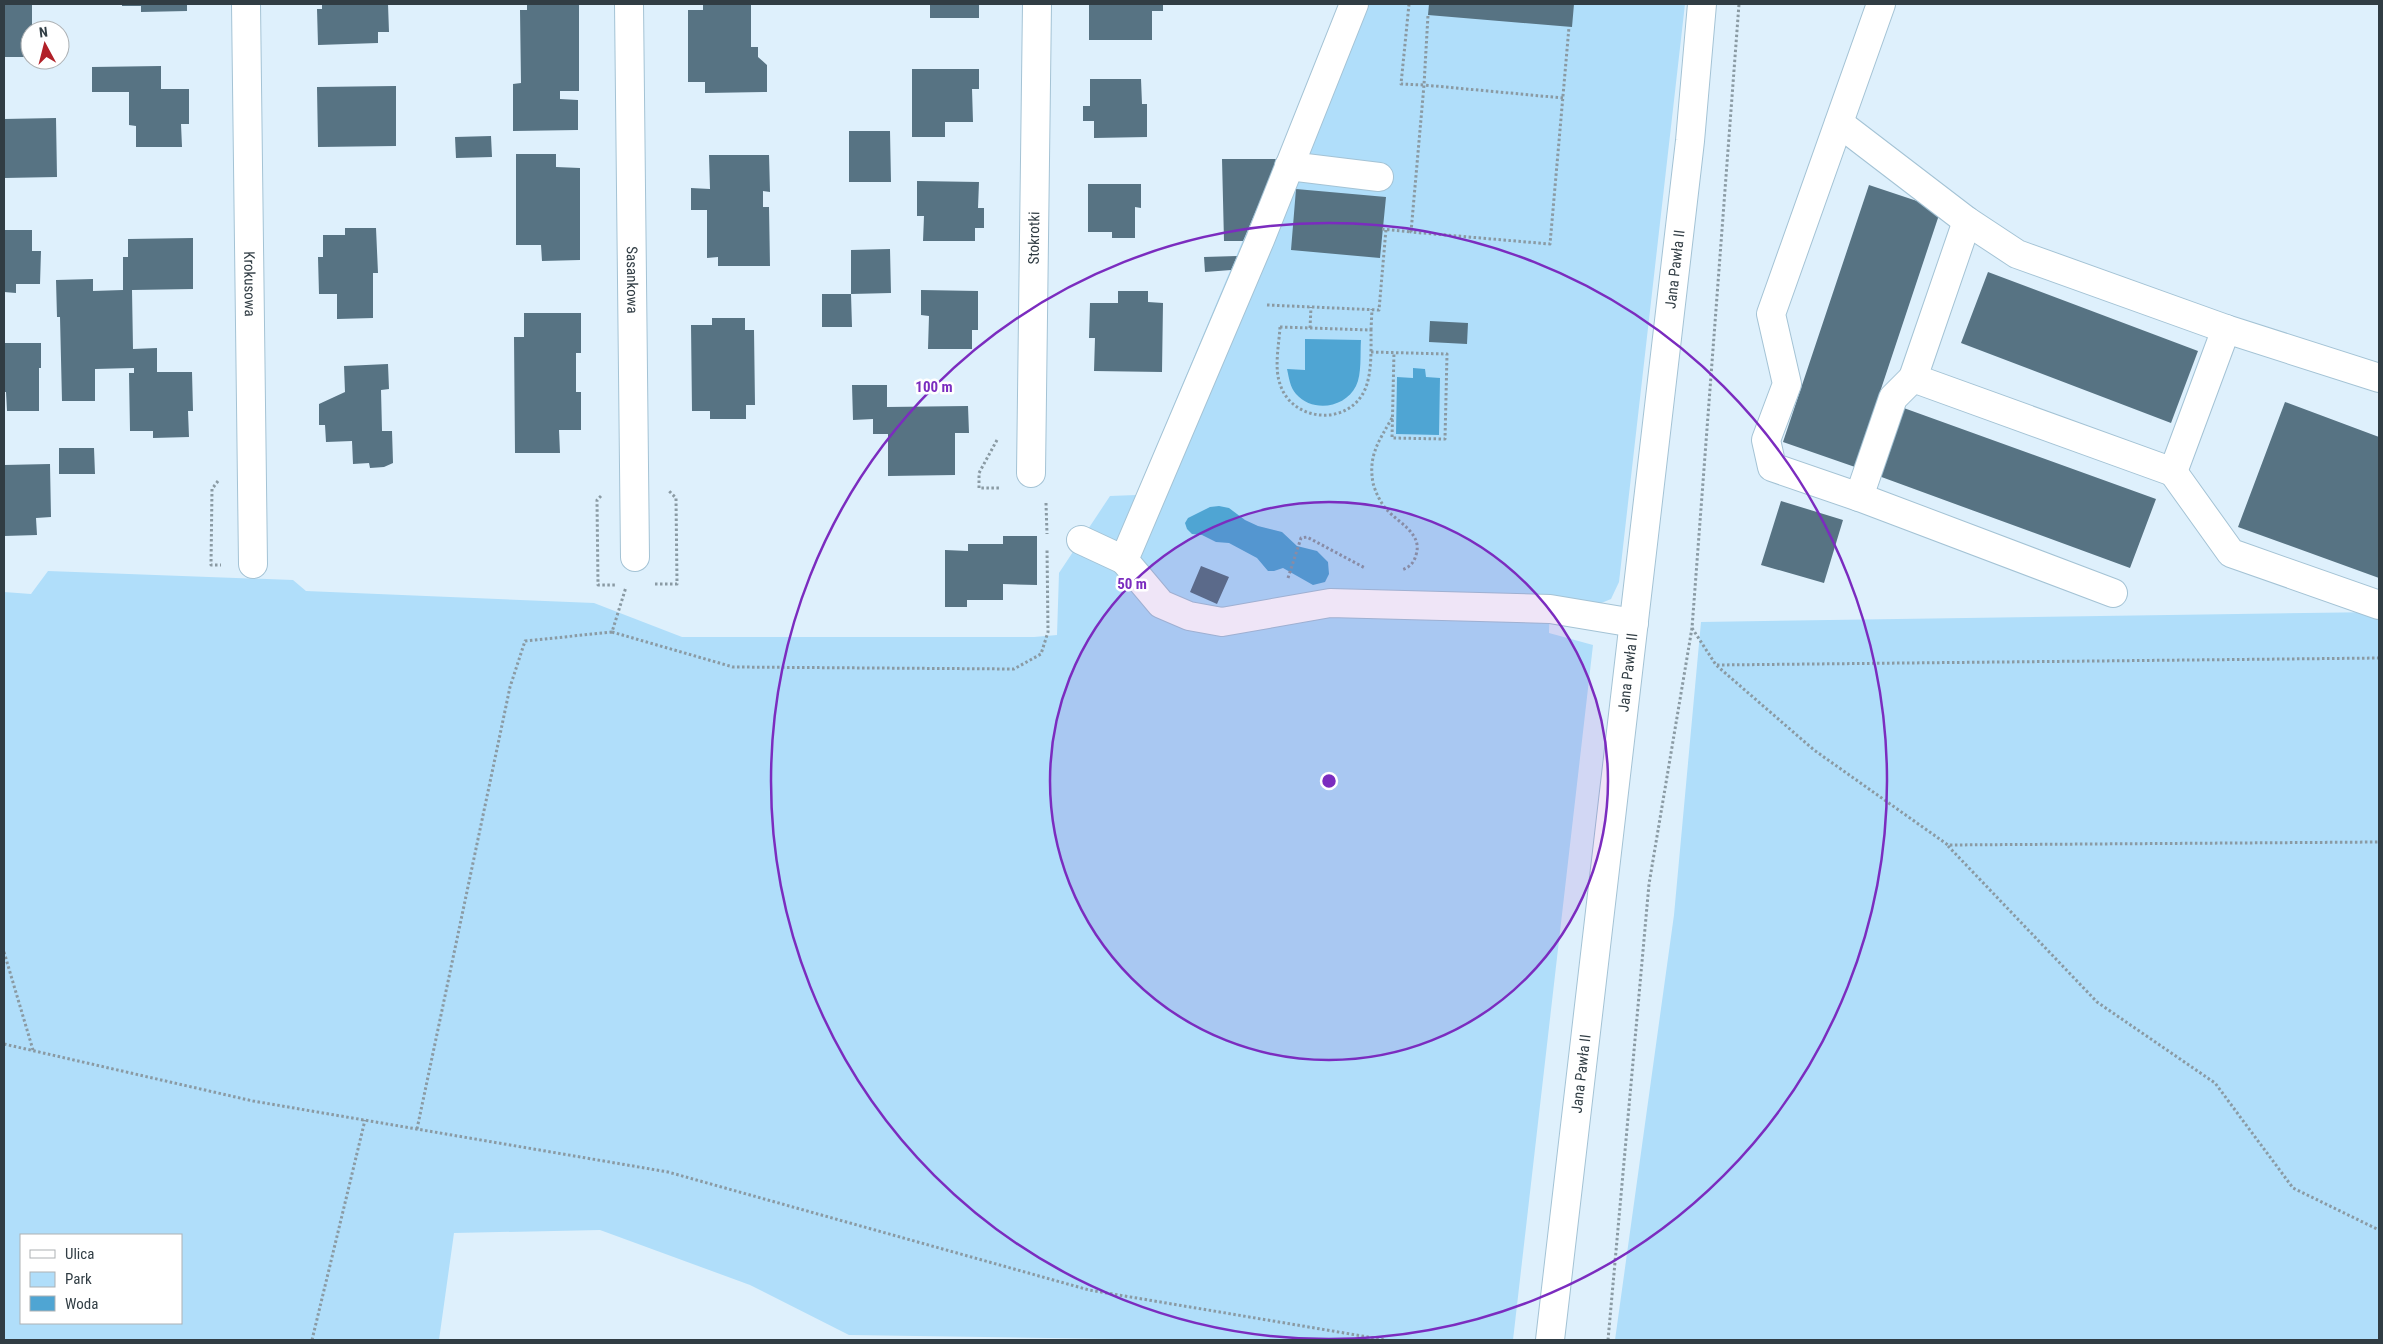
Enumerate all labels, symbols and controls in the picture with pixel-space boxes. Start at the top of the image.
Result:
north arrow [20,20,70,70]
text: N [38,24,49,41]
street label: Stokrotki [1025,211,1043,265]
street label: Jana Pawła II [1661,229,1689,310]
street label: Sasankowa [623,246,641,314]
street label: Krokusowa [240,251,259,317]
text: 100 m [915,378,953,396]
text: 50 m [1117,575,1147,593]
street label: Jana Pawła II [1614,632,1641,713]
centre of rings [1320,772,1338,790]
street label: Jana Pawła II [1568,1033,1595,1114]
legend [20,1234,182,1324]
text: Ulica [65,1245,94,1263]
text: Park [65,1270,92,1288]
text: Woda [65,1295,98,1313]

